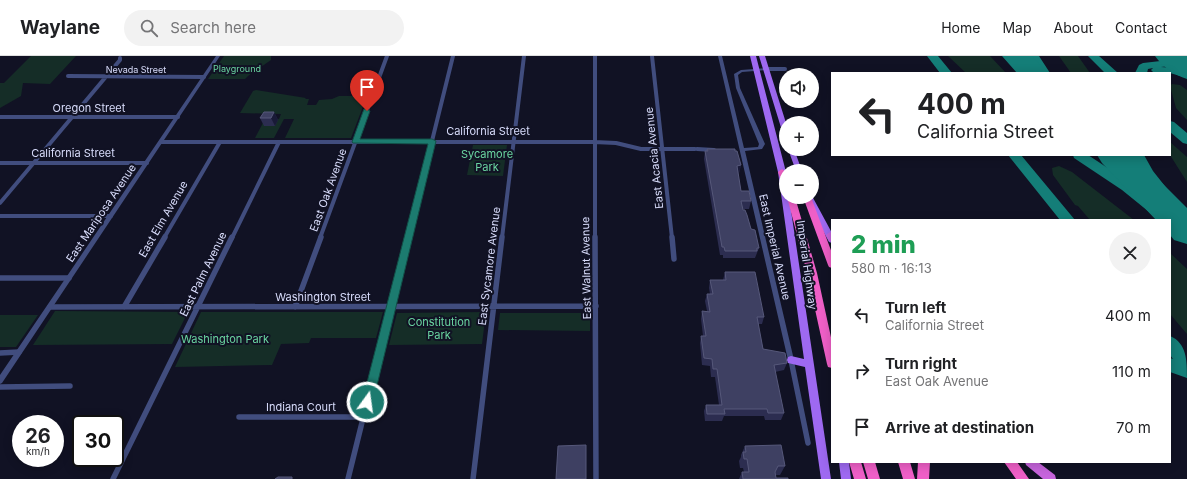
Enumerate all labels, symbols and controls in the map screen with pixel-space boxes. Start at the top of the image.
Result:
search box [124,10,404,46]
text: Waylane [20,16,100,39]
icon: search [138,17,160,39]
text: Search here [170,18,256,37]
text: Home [941,19,980,36]
text: Map [1002,19,1032,36]
text: About [1054,19,1093,36]
text: Contact [1115,19,1167,36]
park label: Playground [213,63,261,74]
street label: Nevada Street [106,64,166,75]
map controls [779,68,819,204]
button: sound [779,68,819,108]
pin [350,70,384,111]
icon: arrive [356,76,378,98]
text: 400 m [917,87,1006,121]
icon: left [851,88,903,140]
street label: Oregon Street [53,101,126,115]
street label: East Acacia Avenue [642,106,666,210]
button: + [779,116,819,156]
text: California Street [917,121,1054,142]
street label: California Street [446,124,530,138]
street label: California Street [31,146,115,160]
street label: East Oak Avenue [306,146,350,234]
park label: Sycamore Park [461,147,513,174]
street label: East Mariposa Avenue [63,161,139,265]
button: − [779,164,819,204]
street label: East Elm Avenue [135,178,191,260]
street label: East Imperial Avenue [756,193,794,301]
street label: East Sycamore Avenue [475,206,503,326]
street label: East Walnut Avenue [578,217,594,319]
street label: Imperial Highway [794,219,820,311]
street label: East Palm Avenue [176,229,230,319]
text: 2 min [851,230,916,259]
button: close [1109,232,1151,274]
text: 580 m · 16:13 [851,260,932,276]
street label: Washington Street [275,290,371,304]
text: Turn left [885,298,946,317]
icon: left [851,304,873,326]
text: 400 m [1105,306,1151,325]
park label: Constitution Park [408,315,470,342]
text: California Street [885,317,984,333]
park label: Washington Park [181,332,269,346]
text: Turn right [885,354,957,373]
icon: right [851,360,873,382]
text: 110 m [1112,362,1151,381]
text: East Oak Avenue [885,373,989,389]
position arrow [346,381,388,423]
street label: Indiana Court [266,400,336,414]
speed limit sign: 30 [72,415,124,467]
icon: arrive [851,416,873,438]
text: Arrive at destination [885,418,1034,437]
text: 70 m [1116,418,1151,437]
text: 26 [25,424,51,448]
text: km/h [26,445,50,457]

